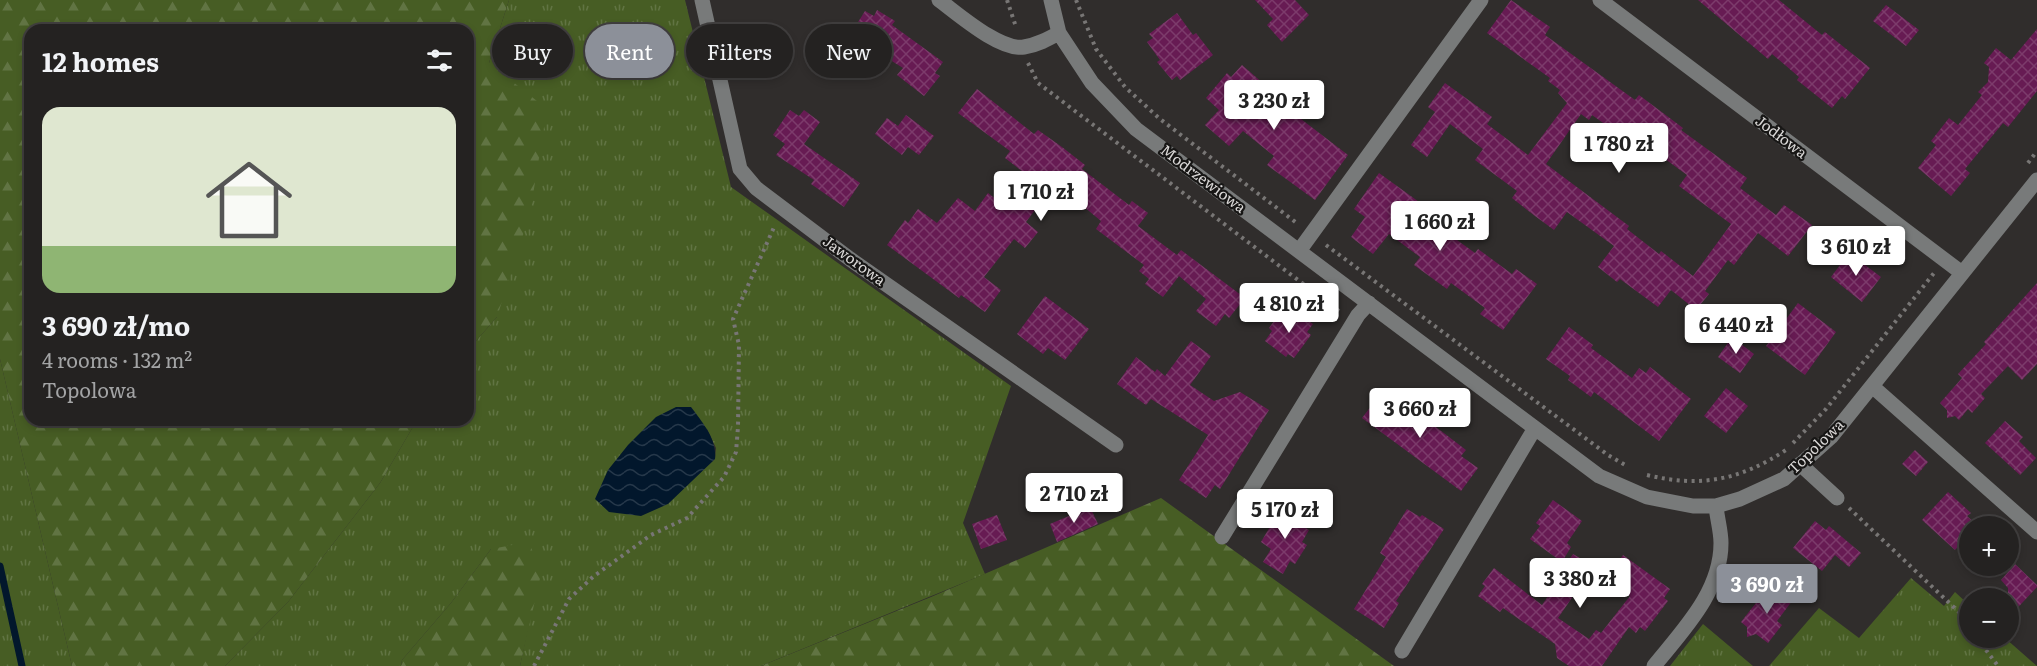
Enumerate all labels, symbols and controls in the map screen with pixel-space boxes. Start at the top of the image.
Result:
chip: Buy [492,24,573,78]
chip: Rent [585,24,674,78]
chip: Filters [686,24,793,78]
chip: New [805,24,892,78]
text: 12 homes [42,41,159,80]
icon: filters [423,44,456,77]
pin: 3 230 zł [1212,80,1336,131]
text: 3 230 zł [1238,84,1310,114]
street label: Jodłowa [1751,109,1814,164]
pin: 1 780 zł [1557,123,1681,174]
text: 1 780 zł [1584,127,1654,157]
street label: Modrzewiowa [1156,138,1252,218]
icon: home [195,146,303,254]
pin: 1 710 zł [979,171,1103,222]
text: 1 710 zł [1008,175,1074,205]
pin: 1 660 zł [1378,201,1502,252]
text: 1 660 zł [1405,205,1475,235]
pin: 3 610 zł [1794,226,1918,277]
street label: Jaworowa [819,229,892,291]
text: 3 610 zł [1821,230,1891,260]
pin: 4 810 zł [1227,283,1351,334]
text: 4 810 zł [1254,287,1324,317]
pin: 6 440 zł [1674,304,1798,355]
text: 3 690 zł/mo [42,305,190,344]
text: 6 440 zł [1699,308,1773,338]
text: 4 rooms · 132 m² [42,344,192,374]
text: Topolowa [42,374,136,404]
pin: 3 660 zł [1358,388,1482,439]
text: 3 660 zł [1383,392,1457,422]
street label: Topolowa [1781,412,1849,479]
pin: 2 710 zł [1012,473,1136,524]
text: 2 710 zł [1040,477,1108,507]
pin: 5 170 zł [1223,489,1347,540]
text: 5 170 zł [1251,493,1319,523]
map controls [1959,516,2019,648]
button: + [1959,516,2019,576]
pin: 3 380 zł [1518,558,1642,609]
text: 3 380 zł [1544,562,1616,592]
pin: 3 690 zł [1705,564,1829,615]
text: 3 690 zł [1731,568,1803,598]
button: − [1959,588,2019,648]

